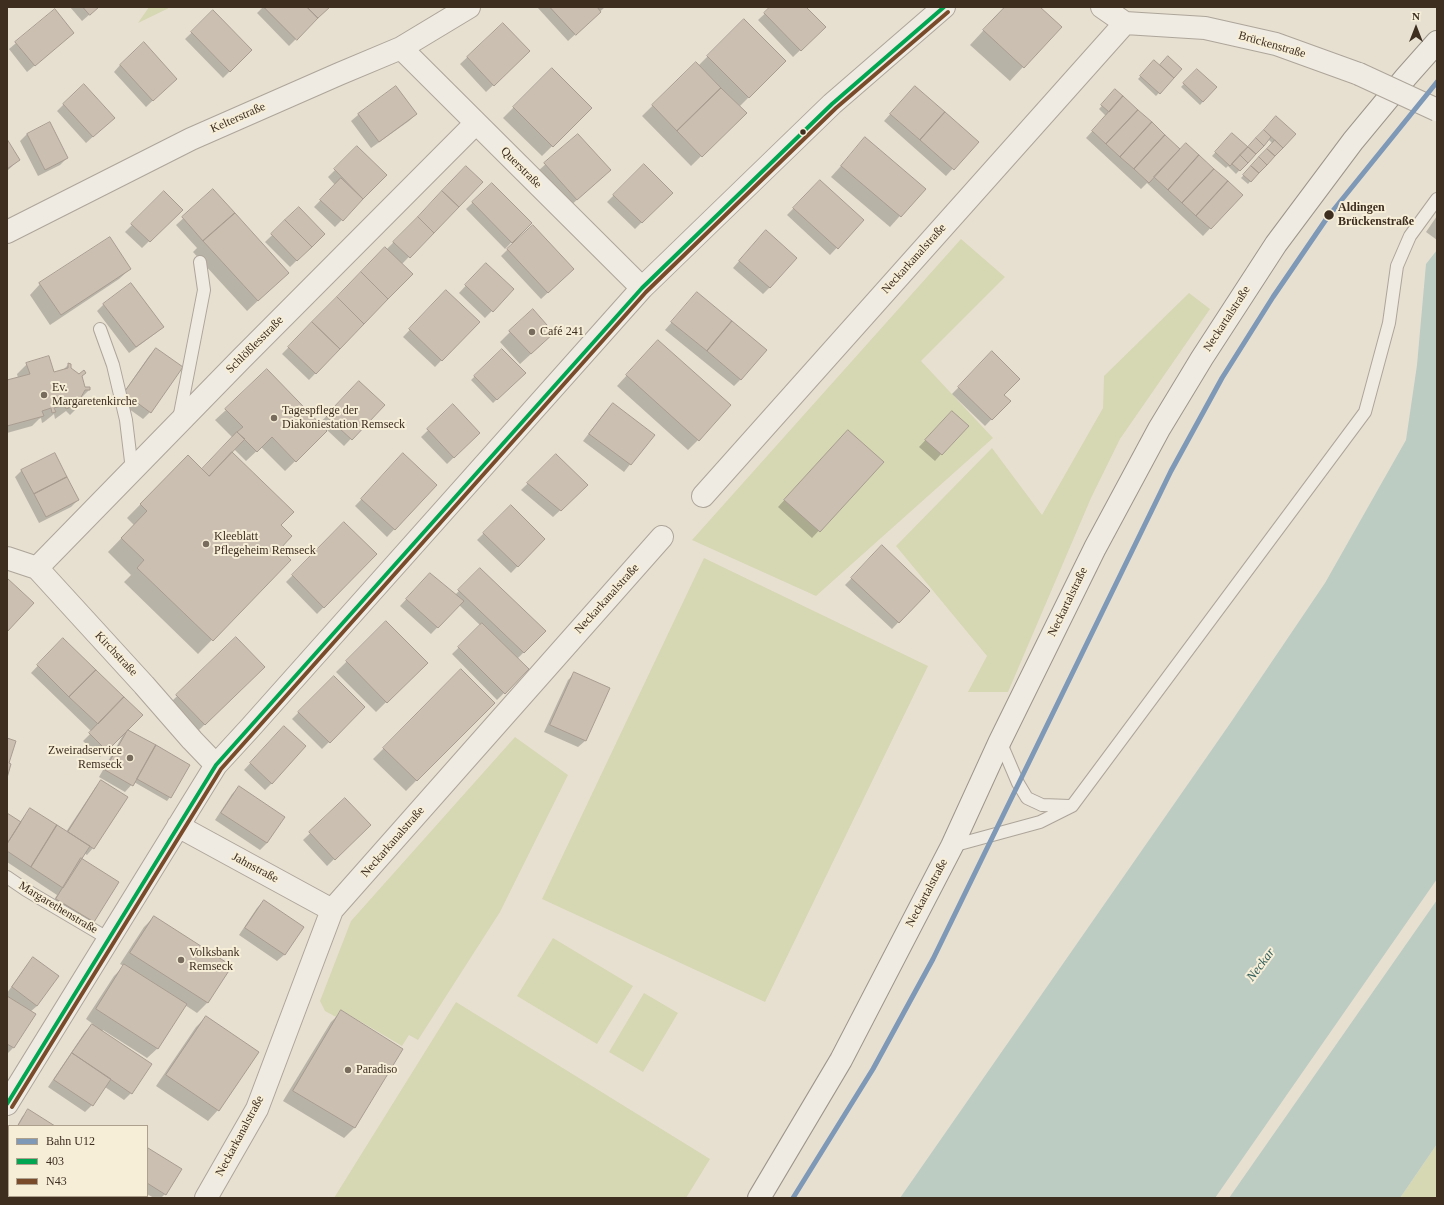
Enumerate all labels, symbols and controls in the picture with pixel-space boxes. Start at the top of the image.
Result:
north arrow [1396,8,1436,48]
text: N [1412,10,1420,22]
street label: Brückenstraße [1237,29,1307,61]
street label: Kelterstraße [208,99,268,137]
unlabelled marker [798,127,808,137]
street label: Querstraße [497,144,545,192]
place label: Aldingen Brückenstraße [1338,201,1414,229]
marker: Aldingen Brückenstraße [1322,208,1336,222]
street label: Neckarkanalstraße [879,221,949,297]
street label: Neckartalstraße [1200,284,1254,354]
street label: Schlößlesstraße [223,313,287,377]
place label: Café 241 [540,325,584,339]
marker: Café 241 [527,327,537,337]
place label: Ev. Margaretenkirche [52,381,137,409]
marker: Ev. Margaretenkirche [39,390,49,400]
place label: Tagespflege der Diakoniestation Remseck [282,404,405,432]
marker: Tagespflege der Diakoniestation Remseck [269,413,279,423]
place label: Kleeblatt Pflegeheim Remseck [214,530,316,558]
marker: Kleeblatt Pflegeheim Remseck [201,539,211,549]
street label: Neckarkanalstraße [572,561,642,637]
street label: Neckartalstraße [1045,565,1091,639]
street label: Kirchstraße [92,629,140,679]
place label: Zweiradservice Remseck [48,744,122,772]
marker: Zweiradservice Remseck [125,753,135,763]
street label: Neckarkanalstraße [358,804,428,880]
street label: Jahnstraße [229,850,281,886]
street label: Neckartalstraße [903,856,951,930]
street label: Margarethenstraße [16,879,100,937]
water label: Neckar [1243,945,1279,985]
place label: Volksbank Remseck [189,946,239,974]
marker: Volksbank Remseck [176,955,186,965]
place label: Paradiso [356,1063,397,1077]
marker: Paradiso [343,1065,353,1075]
street label: Neckarkanalstraße [213,1093,267,1179]
legend [8,1125,148,1197]
text: Bahn U12 [46,1134,95,1148]
text: 403 [46,1154,64,1168]
text: N43 [46,1174,67,1188]

